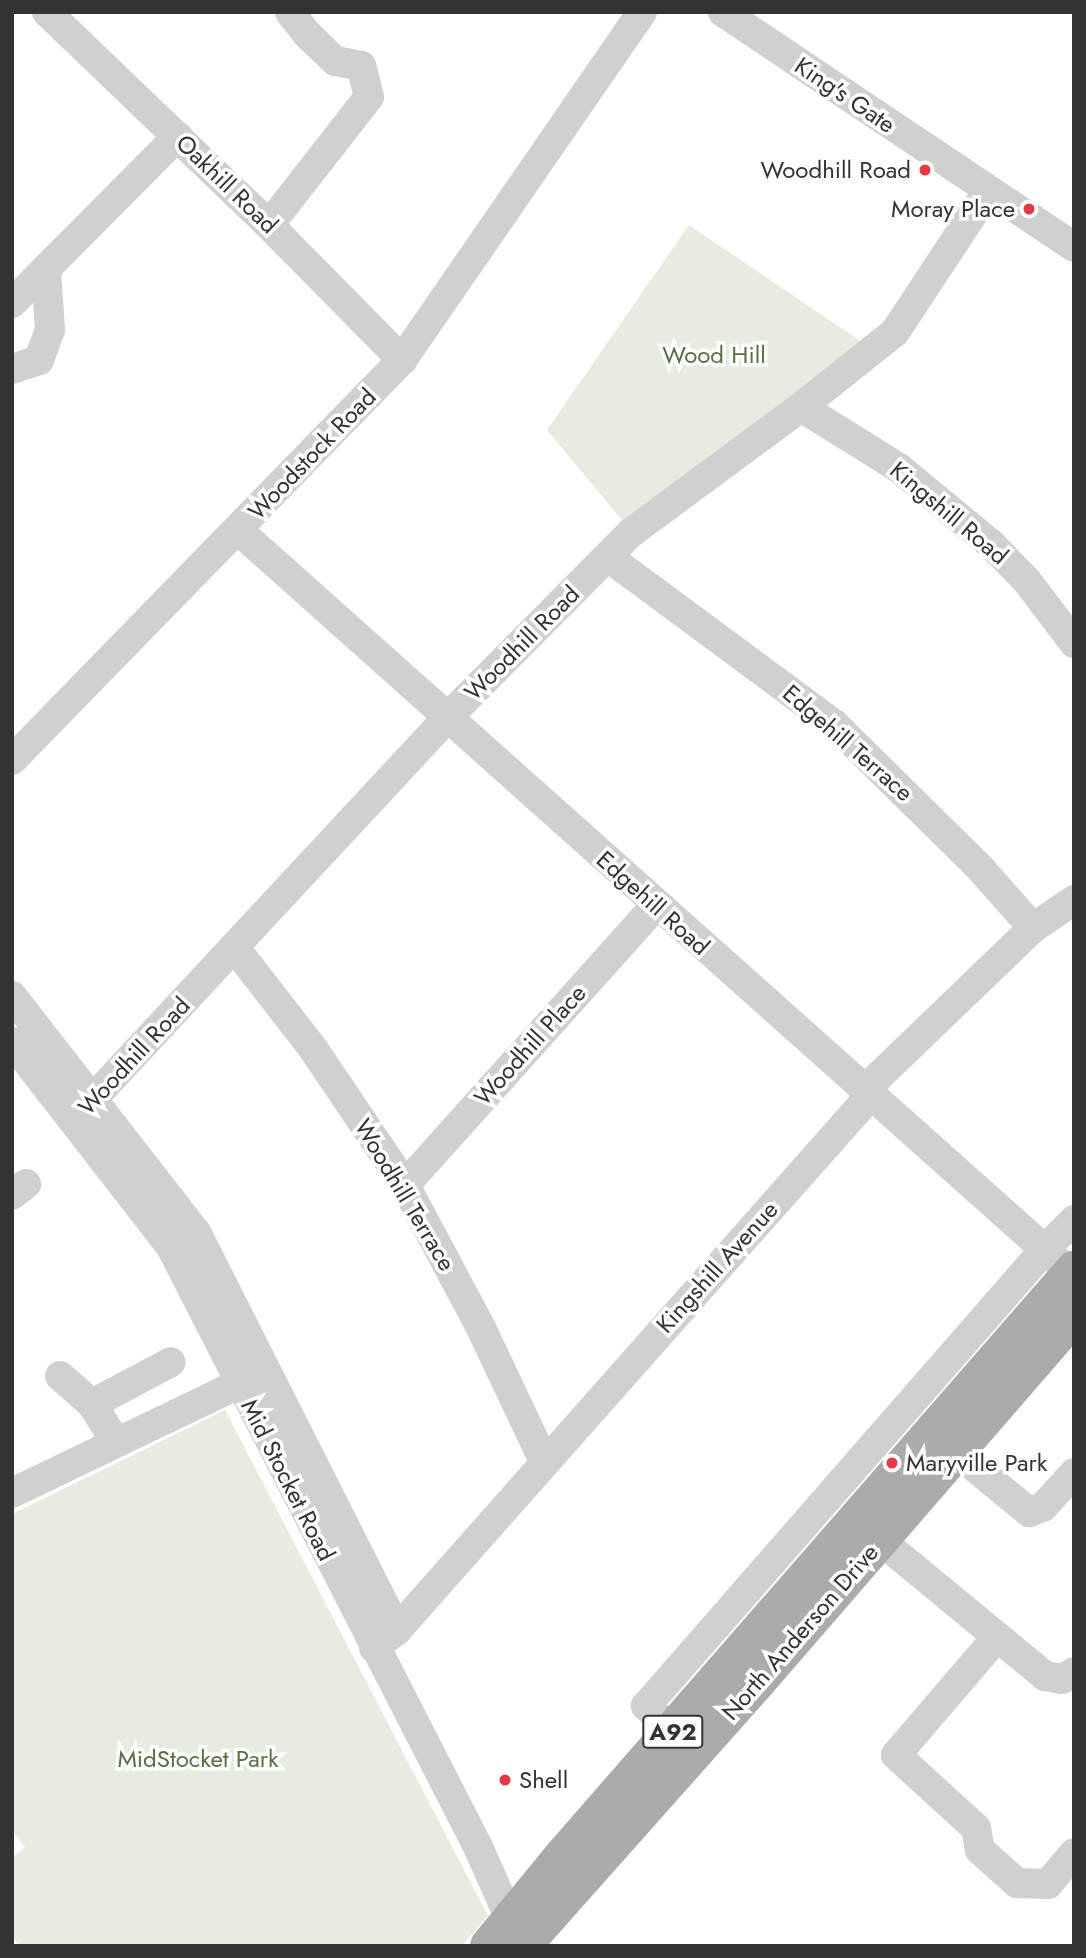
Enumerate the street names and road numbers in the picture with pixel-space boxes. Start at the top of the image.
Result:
street label: King's Gate [789,51,901,139]
street label: Oakhill Road [170,129,284,239]
street label: Woodstock Road [242,382,382,526]
street label: Kingshill Road [884,455,1014,571]
street label: Woodhill Road [459,580,585,706]
street label: Edgehill Terrace [777,679,919,807]
street label: Edgehill Road [591,845,715,961]
street label: Woodhill Place [468,979,592,1111]
street label: Woodhill Road [72,991,196,1121]
street label: Woodhill Terrace [348,1114,462,1276]
street label: Kingshill Avenue [650,1195,784,1339]
street label: Mid Stocket Road [235,1394,341,1566]
street label: North Anderson Drive [716,1538,884,1726]
road number: A92 [642,1712,704,1751]

